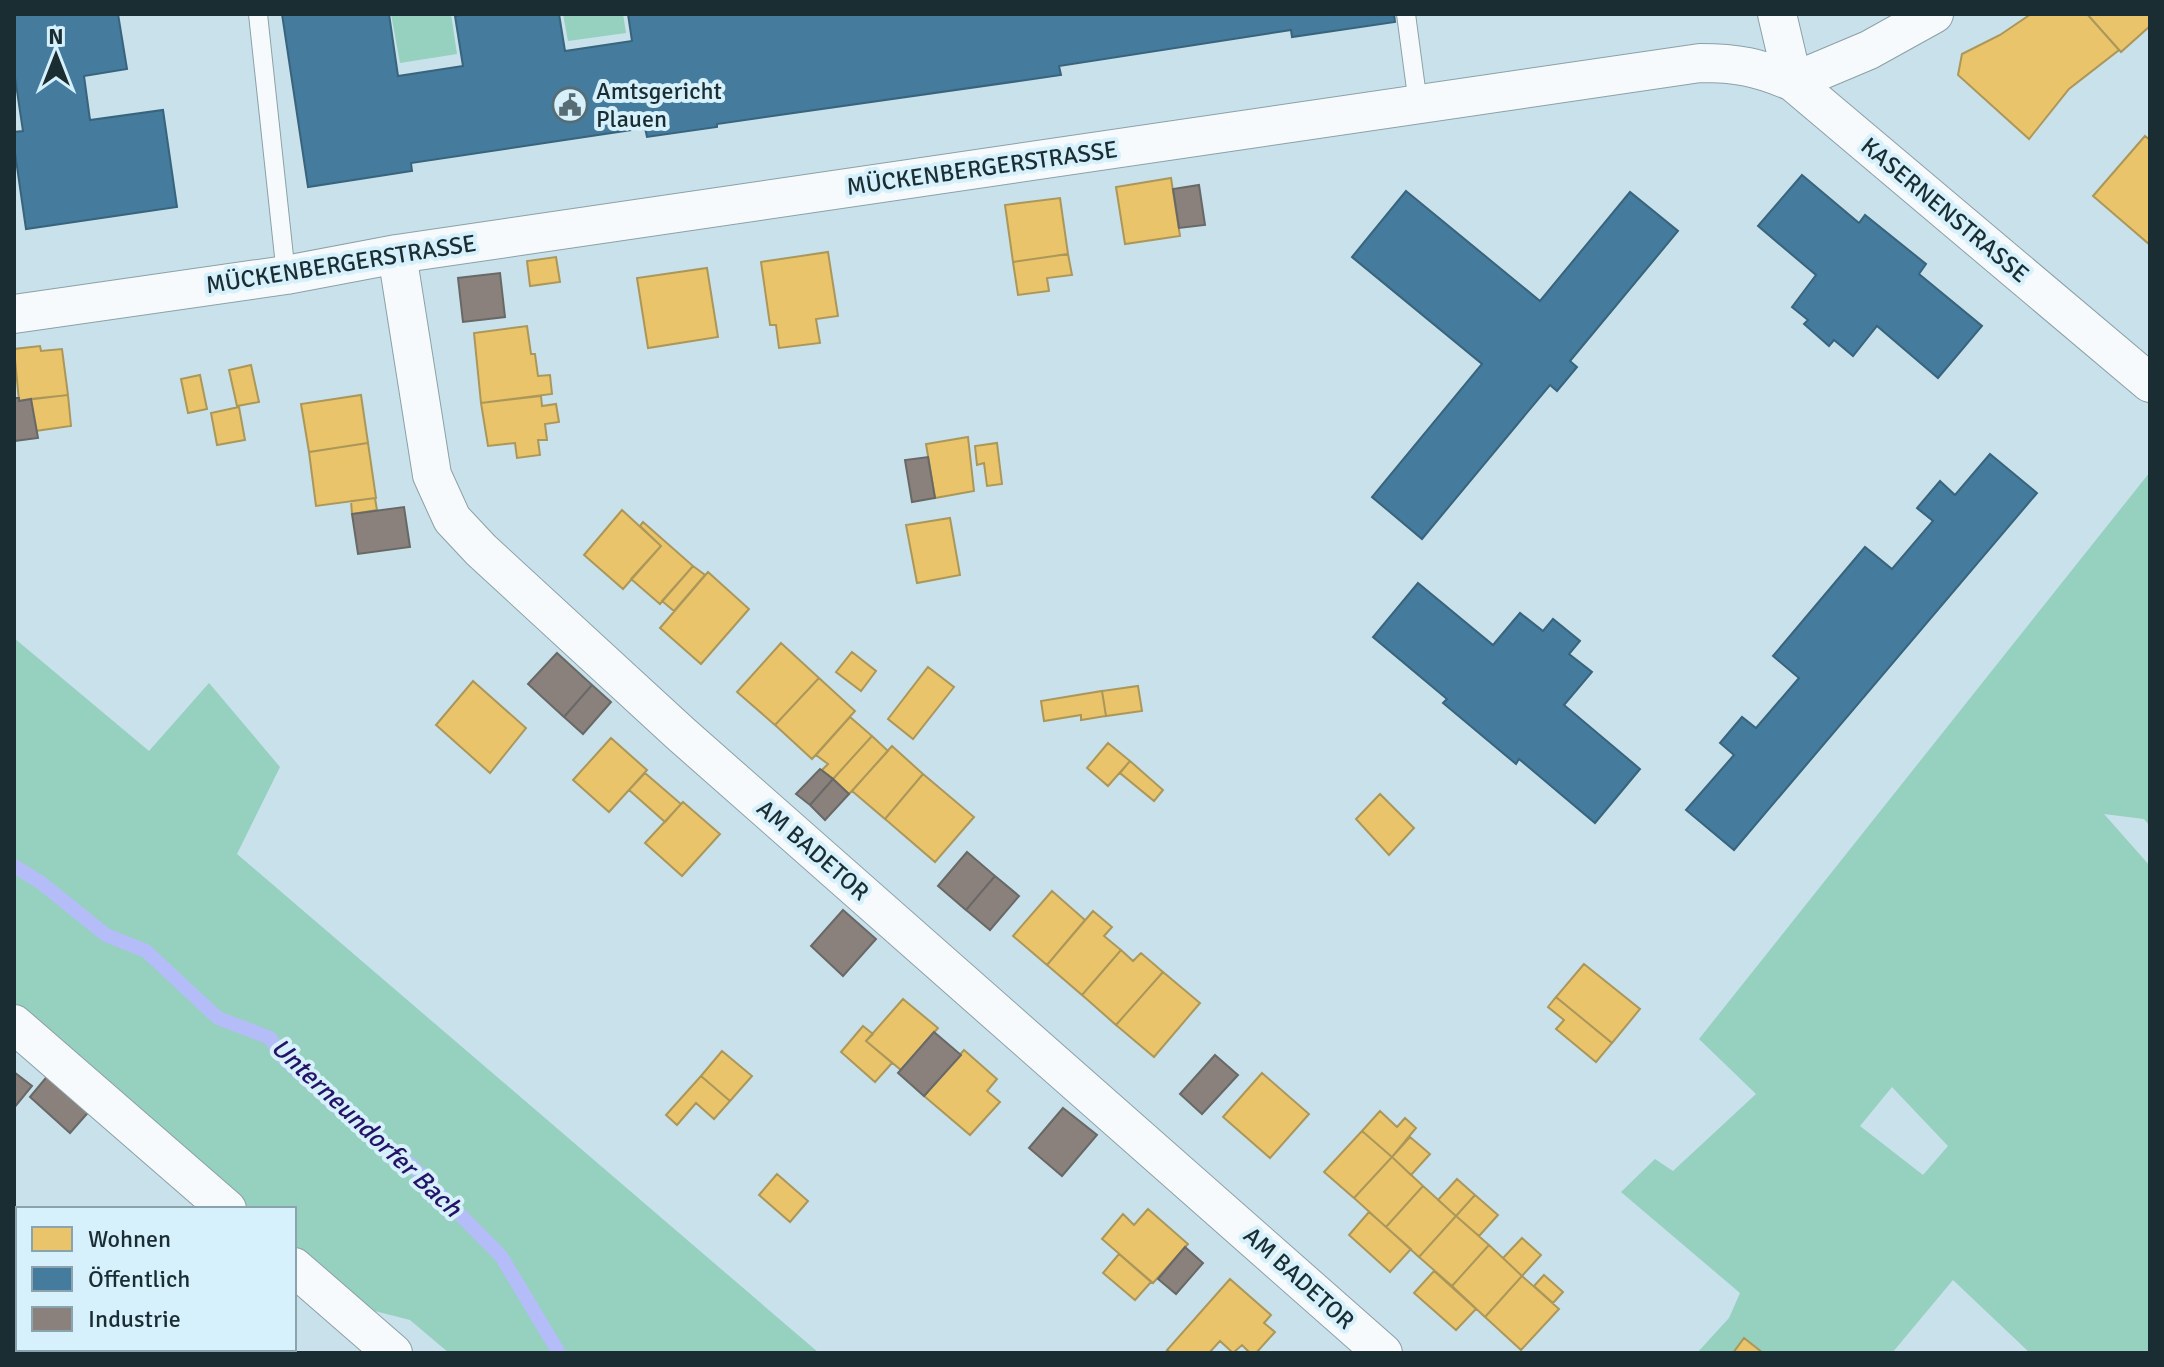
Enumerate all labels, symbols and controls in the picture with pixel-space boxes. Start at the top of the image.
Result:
north arrow [16,16,96,96]
text: N [48,23,64,50]
place label: Amtsgericht Plauen [596,76,722,134]
public building icon: Amtsgericht Plauen [551,86,589,124]
street label: KASERNENSTRASSE [1855,131,2035,289]
street label: MÜCKENBERGERSTRASSE [845,134,1119,202]
street label: MÜCKENBERGERSTRASSE [204,228,478,300]
street label: AM BADETOR [751,793,875,907]
water label: Unterneundorfer Bach [264,1032,468,1225]
legend [16,1207,296,1351]
street label: AM BADETOR [1237,1220,1361,1336]
text: Wohnen [88,1224,171,1254]
text: Öffentlich [88,1264,190,1294]
text: Industrie [88,1304,181,1334]

